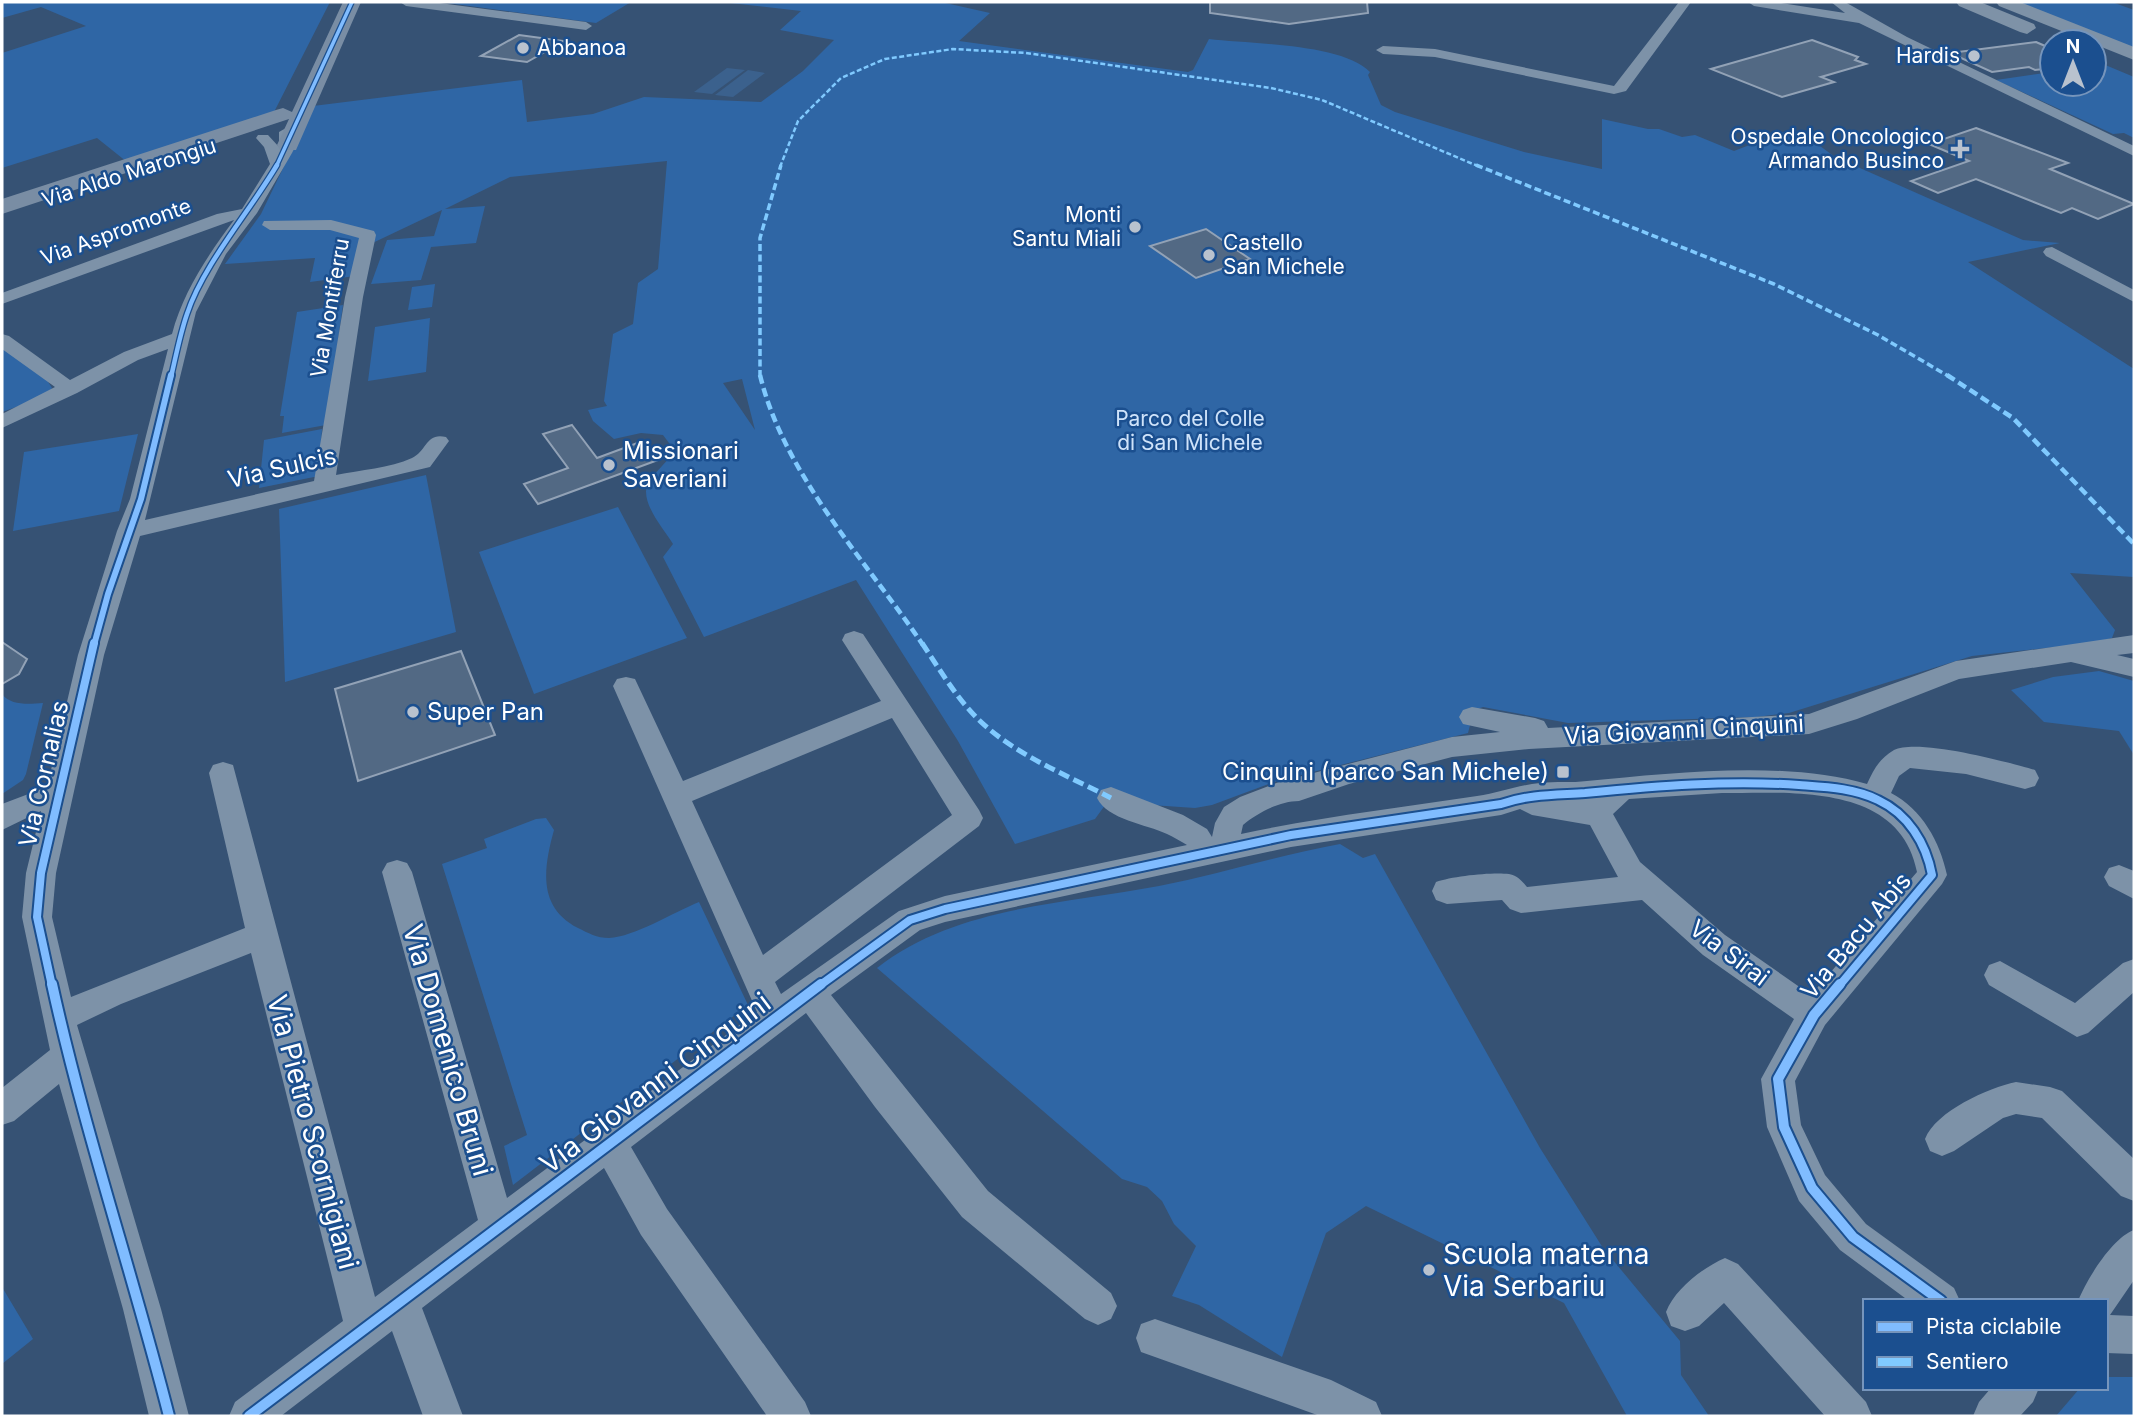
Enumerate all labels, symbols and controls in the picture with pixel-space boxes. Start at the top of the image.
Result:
north arrow [2038,28,2108,98]
place label: Abbanoa [537,35,626,60]
text: N [2066,35,2080,58]
marker: Abbanoa [515,40,531,56]
place label: Hardis [1896,43,1960,68]
marker: Hardis [1966,48,1982,64]
place label: Ospedale Oncologico Armando Businco [1731,124,1944,173]
street label: Via Aldo Marongiu [38,133,219,213]
marker: Ospedale Oncologico Armando Businco [1950,139,1970,159]
street label: Via Aspromonte [37,193,194,270]
place label: Monti Santu Miali [1012,202,1121,251]
marker: Monti Santu Miali [1127,219,1143,235]
place label: Castello San Michele [1223,230,1345,279]
street label: Via Montiferru [305,236,354,380]
marker: Castello San Michele [1201,247,1217,263]
park label: Parco del Colle di San Michele [1115,406,1265,455]
place label: Missionari Saveriani [623,436,739,493]
street label: Via Sulcis [225,441,339,494]
marker: Missionari Saveriani [601,457,617,473]
place label: Super Pan [427,697,544,726]
street label: Via Cornalias [13,698,74,850]
marker: Super Pan [405,704,421,720]
street label: Via Giovanni Cinquini [1563,709,1805,750]
place label: Cinquini (parco San Michele) [1222,757,1549,786]
marker: Cinquini (parco San Michele) [1555,764,1571,780]
street label: Via Bacu Abis [1794,867,1917,1005]
street label: Via Sirai [1684,913,1775,992]
street label: Via Domenico Bruni [396,920,500,1180]
street label: Via Giovanni Cinquini [533,985,777,1181]
street label: Via Pietro Scornigiani [260,991,366,1273]
place label: Scuola materna Via Serbariu [1443,1237,1649,1303]
marker: Scuola materna Via Serbariu [1421,1262,1437,1278]
legend [1863,1299,2108,1390]
text: Pista ciclabile [1926,1314,2062,1339]
text: Sentiero [1926,1349,2008,1374]

